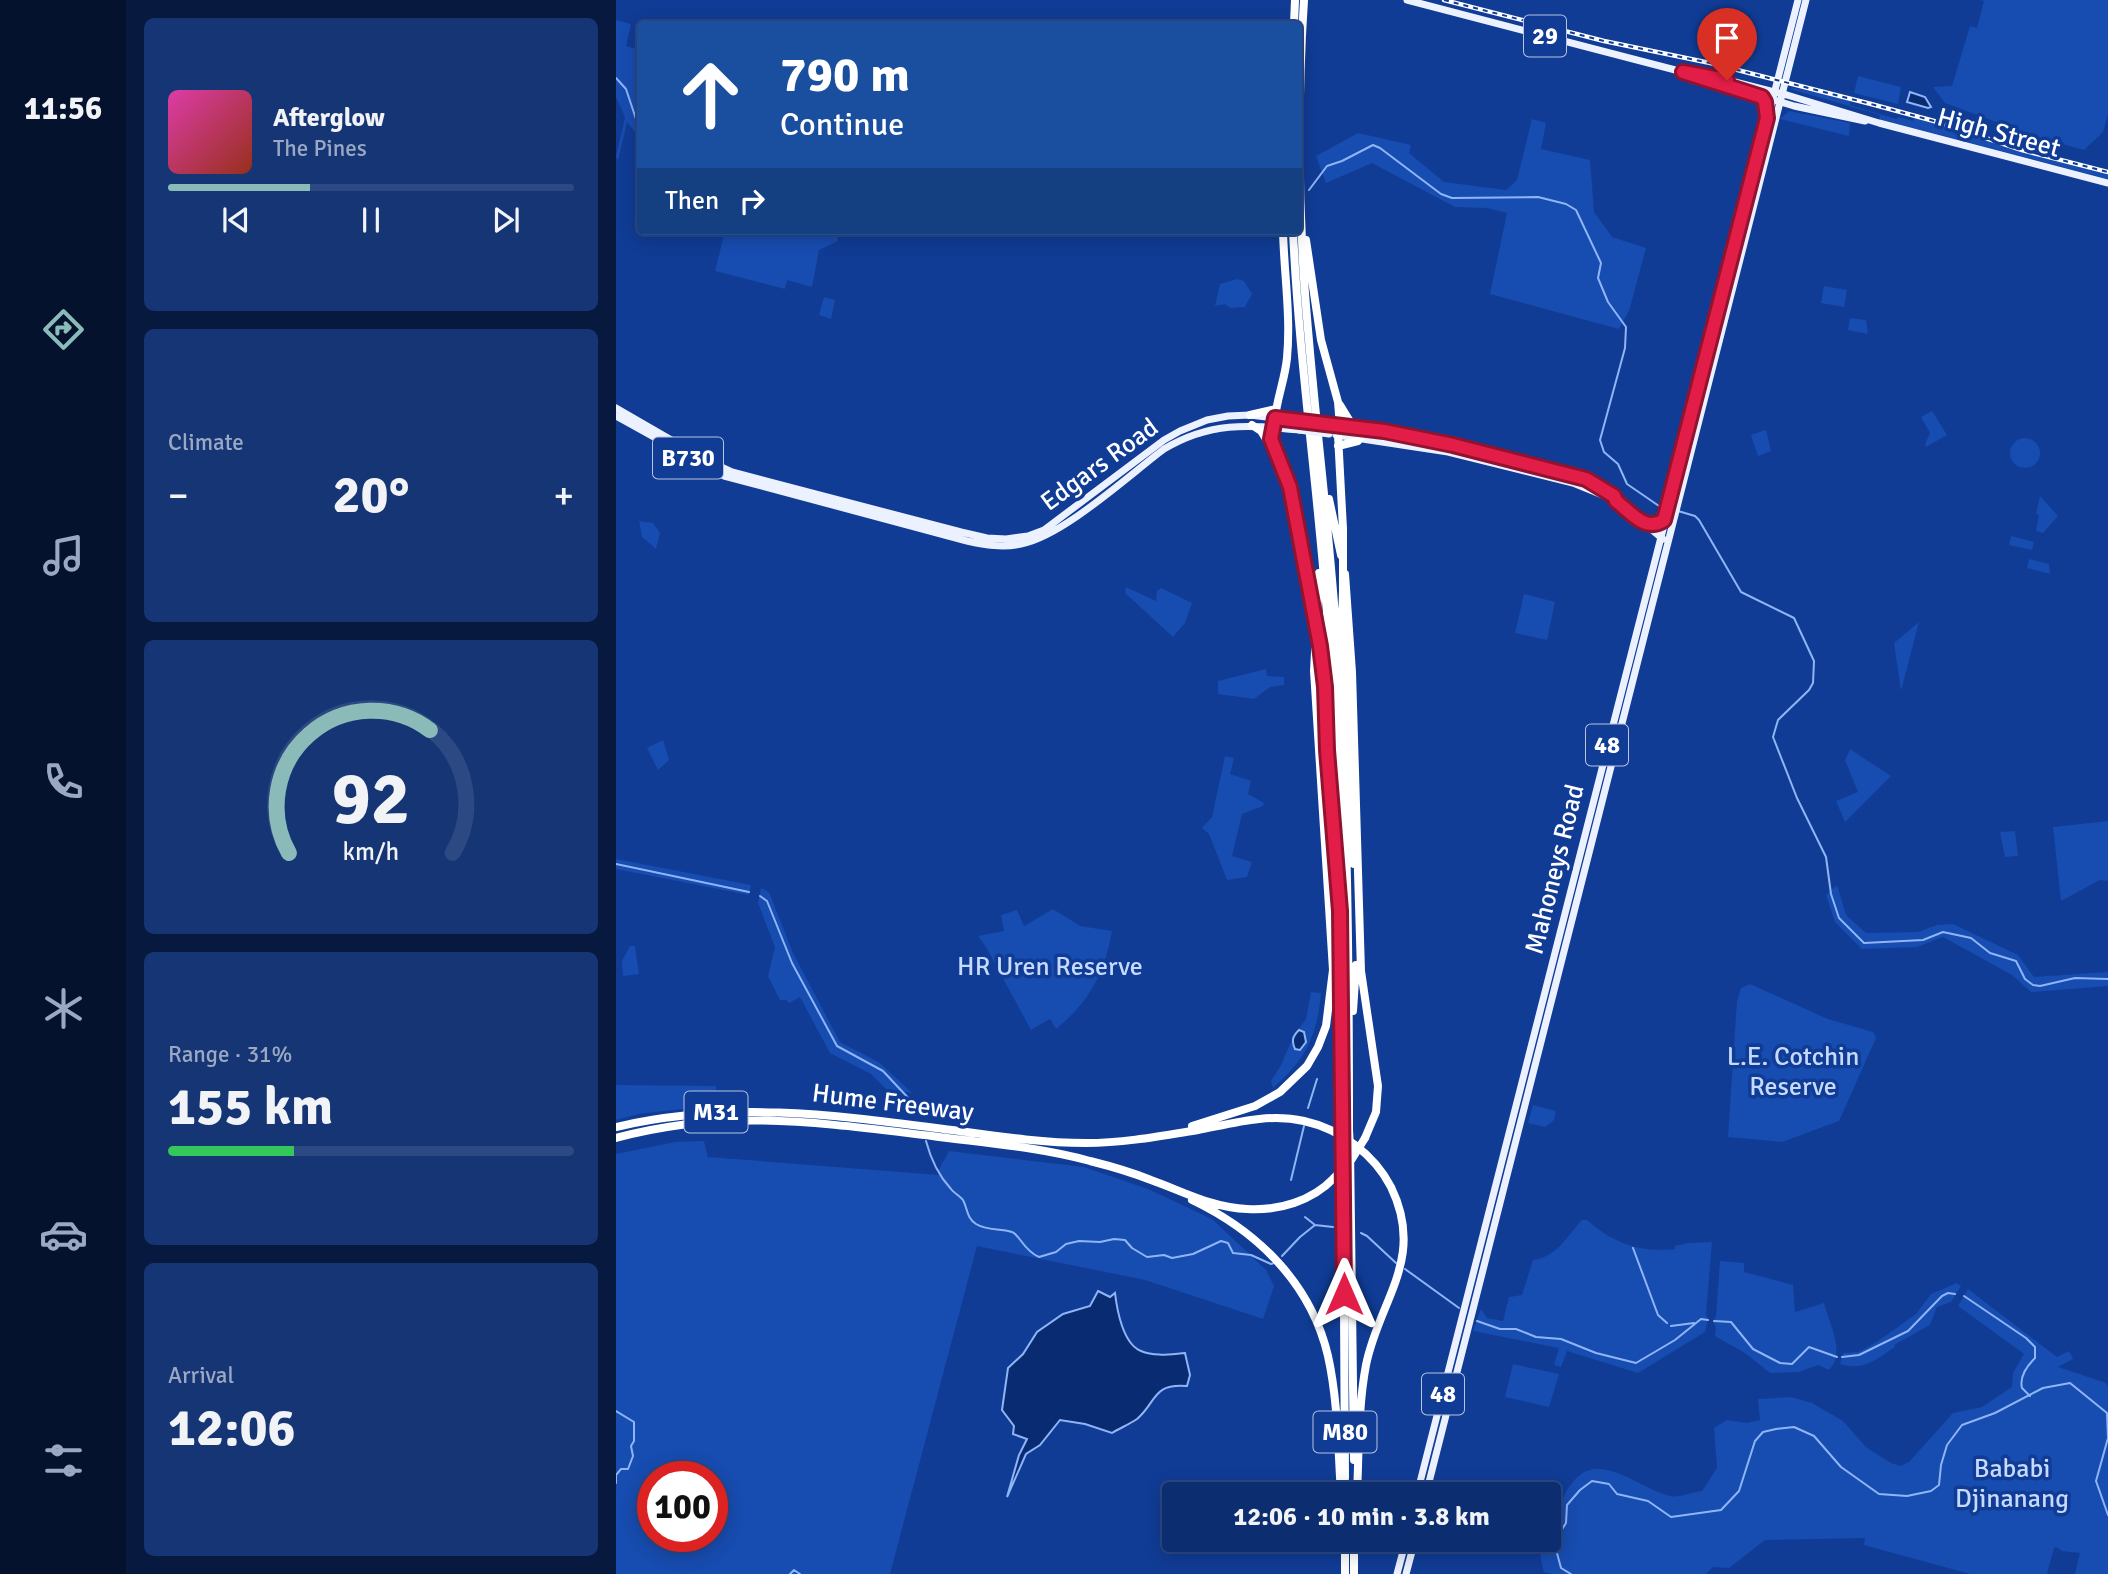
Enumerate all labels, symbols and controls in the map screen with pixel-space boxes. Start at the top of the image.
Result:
pin [1697,8,1757,80]
road number: 29 [1524,16,1566,56]
icon: arrive [1708,19,1746,57]
text: 790 m [780,45,910,105]
icon: ahead [665,49,756,140]
text: 11:56 [24,89,102,128]
street label: High Street [1934,101,2064,165]
text: Afterglow [273,102,385,134]
text: Continue [780,105,904,144]
text: The Pines [273,134,367,163]
icon: right [733,182,771,220]
text: Then [665,185,719,217]
icon: previous [217,201,255,239]
icon: pause [352,201,390,239]
icon: next [487,201,525,239]
icon: directions [39,305,88,354]
street label: Edgars Road [1035,411,1165,518]
text: Climate [168,428,244,457]
road number: B730 [653,438,723,478]
text: 20° [333,463,409,527]
text: − [168,472,189,519]
text: + [553,472,574,519]
icon: music [39,531,88,580]
road number: 48 [1586,724,1628,766]
text: 92 [332,755,410,844]
icon: phone [39,757,88,806]
street label: Mahoneys Road [1518,781,1591,957]
text: km/h [343,836,399,867]
park label: HR Uren Reserve [957,951,1143,983]
icon: climate [39,984,88,1033]
text: Range · 31% [168,1040,292,1069]
park label: L.E. Cotchin Reserve [1727,1041,1859,1103]
text: 155 km [168,1075,333,1139]
street label: Hume Freeway [810,1077,975,1129]
road number: M31 [684,1092,748,1132]
icon: car [39,1210,88,1259]
position arrow [1307,1257,1381,1331]
text: Arrival [168,1361,234,1390]
road number: 48 [1422,1374,1464,1414]
text: 12:06 [168,1396,296,1460]
road number: M80 [1314,1412,1376,1452]
icon: filters [39,1436,88,1485]
park label: Bababi Djinanang [1955,1453,2069,1515]
speed limit sign: 100 [637,1461,728,1552]
text: 12:06 · 10 min · 3.8 km [1233,1501,1490,1533]

